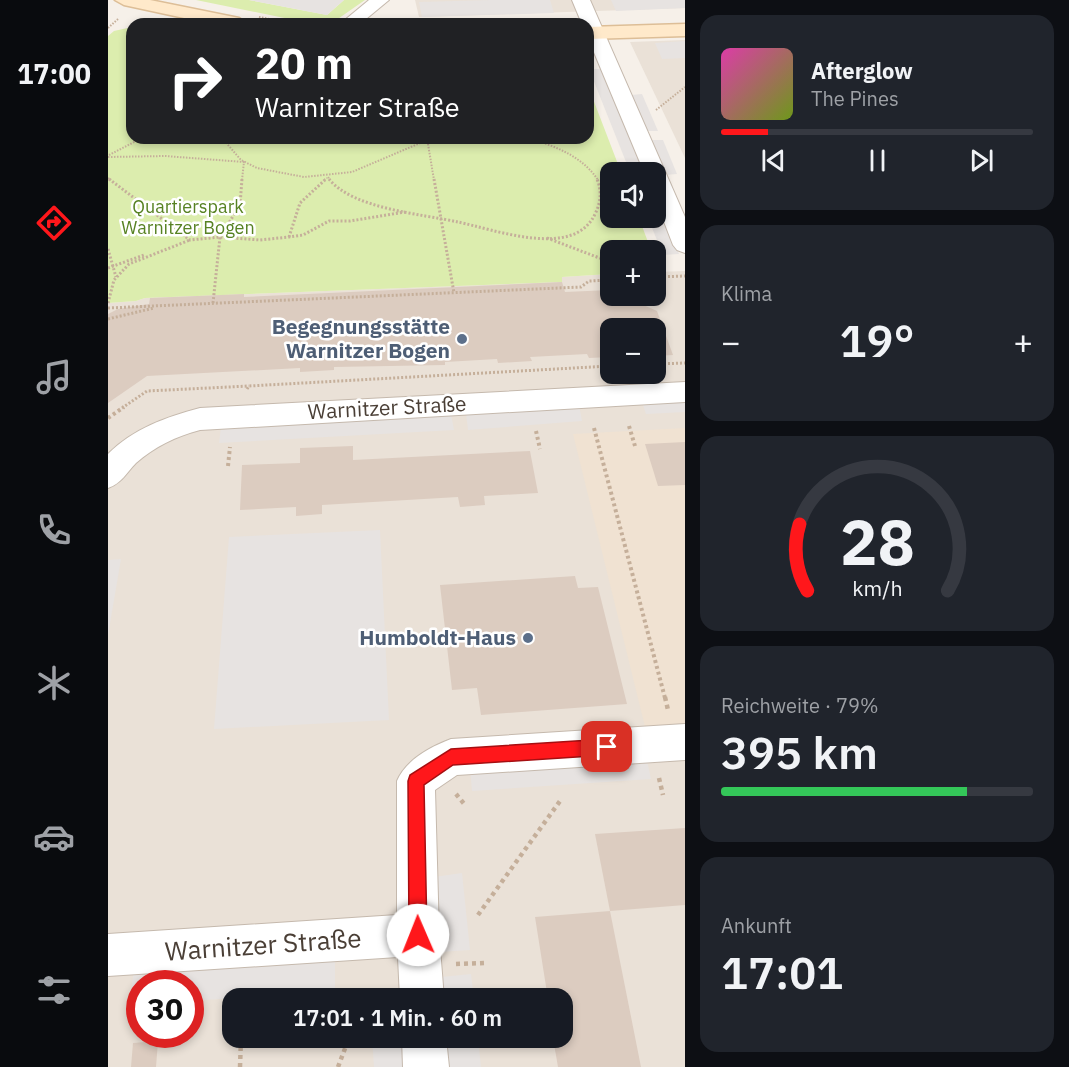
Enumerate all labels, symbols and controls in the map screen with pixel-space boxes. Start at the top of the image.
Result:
text: 20 m [255,36,353,91]
icon: right [156,42,234,120]
text: 17:00 [17,56,91,91]
text: Afterglow [811,56,913,85]
text: The Pines [811,85,899,112]
text: Warnitzer Straße [255,89,460,124]
icon: previous [757,144,790,177]
icon: pause [861,144,894,177]
icon: next [965,144,998,177]
map controls [600,162,666,384]
button: sound [600,162,666,228]
park label: Quartierspark Warnitzer Bogen [121,195,255,239]
icon: directions [33,202,75,244]
button: + [600,240,666,306]
text: Klima [721,280,772,307]
text: 19° [839,311,915,369]
place label: Begegnungsstätte Warnitzer Bogen [272,312,450,364]
button: − [600,318,666,384]
text: − [721,320,741,363]
text: + [1013,320,1033,363]
marker: Begegnungsstätte Warnitzer Bogen [455,332,469,346]
icon: music [33,356,75,398]
street label: Warnitzer Straße [307,389,467,425]
text: 28 [840,501,914,582]
icon: phone [33,509,75,551]
text: km/h [852,574,902,602]
place label: Humboldt-Haus [359,623,516,651]
marker: Humboldt-Haus [521,631,535,645]
icon: climate [33,662,75,704]
text: Reichweite · 79% [721,692,878,719]
pin [581,721,632,772]
text: 395 km [721,723,878,781]
icon: arrive [590,730,623,763]
icon: car [33,816,75,858]
position arrow [386,903,450,967]
text: Ankunft [721,912,792,939]
street label: Warnitzer Straße [164,920,362,968]
text: 17:01 [721,943,843,1001]
icon: filters [33,969,75,1011]
speed limit sign: 30 [126,970,204,1048]
text: 17:01 · 1 Min. · 60 m [293,1003,502,1032]

